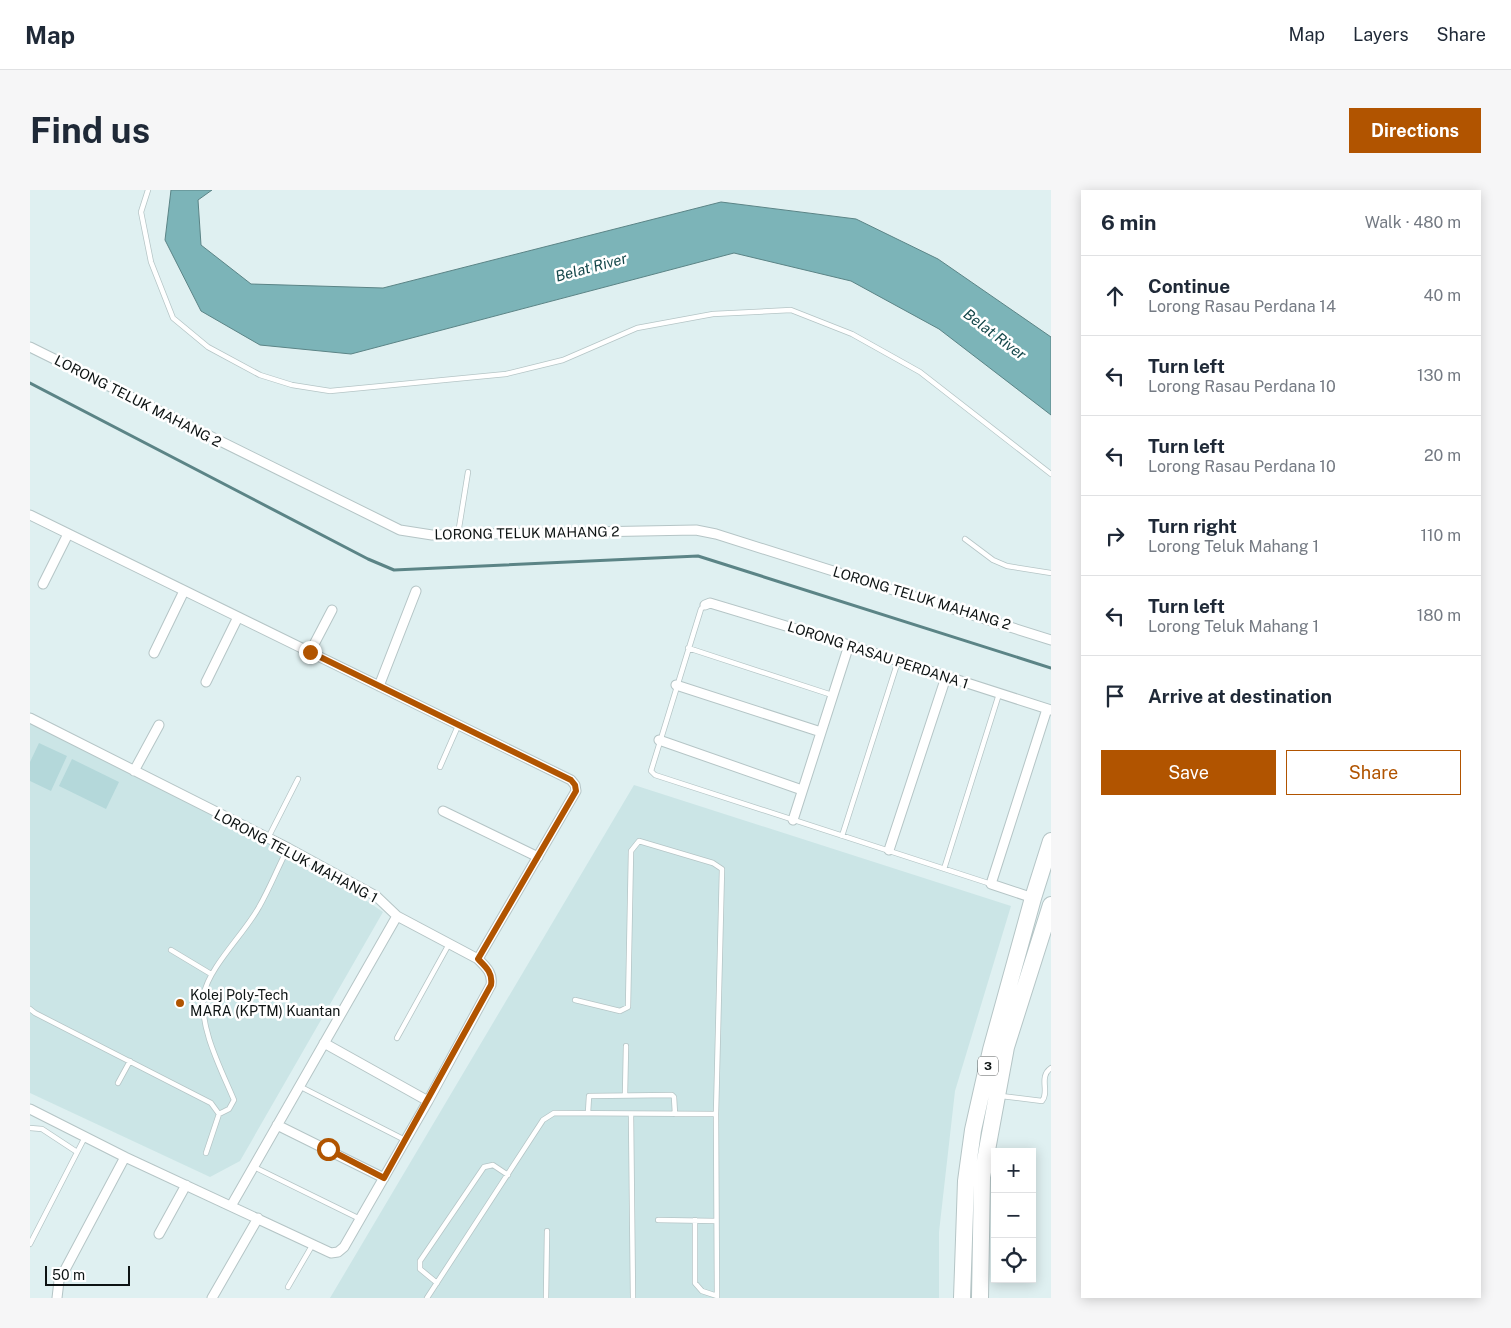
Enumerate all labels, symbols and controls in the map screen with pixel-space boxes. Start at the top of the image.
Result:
text: Map [25,21,75,49]
text: Map [1289,24,1325,45]
text: Layers [1353,24,1409,45]
text: Share [1437,24,1486,45]
button: Directions [1349,108,1481,153]
text: Find us [30,110,150,151]
text: 6 min [1101,210,1157,235]
text: Walk · 480 m [1365,213,1461,232]
water label: Belat River [553,249,629,285]
text: Continue [1148,275,1230,297]
icon: ahead [1101,282,1129,310]
text: 40 m [1423,286,1461,305]
text: Lorong Rasau Perdana 14 [1148,297,1336,316]
water label: Belat River [961,305,1030,363]
street label: LORONG TELUK MAHANG 2 [52,352,224,450]
text: Turn left [1148,355,1225,377]
icon: left [1101,362,1129,390]
text: 130 m [1417,366,1461,385]
text: Lorong Rasau Perdana 10 [1148,377,1336,396]
text: Turn left [1148,435,1225,457]
icon: left [1101,442,1129,470]
text: 20 m [1424,446,1461,465]
text: Lorong Rasau Perdana 10 [1148,457,1336,476]
text: Turn right [1148,515,1237,537]
icon: right [1101,522,1129,550]
street label: LORONG TELUK MAHANG 2 [434,523,620,543]
text: 110 m [1420,526,1461,545]
text: Lorong Teluk Mahang 1 [1148,537,1319,556]
street label: LORONG TELUK MAHANG 2 [831,563,1013,633]
text: Turn left [1148,595,1225,617]
icon: left [1101,602,1129,630]
text: 180 m [1417,606,1461,625]
text: Lorong Teluk Mahang 1 [1148,617,1319,636]
street label: LORONG RASAU PERDANA 1 [786,618,970,692]
route end [299,641,322,664]
icon: arrive [1101,682,1129,710]
text: Arrive at destination [1148,685,1332,707]
button: Save [1101,750,1276,795]
button: Share [1286,750,1461,795]
street label: LORONG TELUK MAHANG 1 [212,806,380,906]
place label: Kolej Poly-Tech MARA (KPTM) Kuantan [190,987,340,1019]
marker: Kolej Poly-Tech MARA (KPTM) Kuantan [174,997,186,1009]
road number: 3 [978,1056,998,1076]
route start [317,1138,340,1161]
map controls [991,1148,1036,1283]
button: + [991,1148,1036,1193]
button: − [991,1193,1036,1238]
button: locate [991,1238,1036,1283]
scale bar [45,1263,130,1286]
text: 50 m [52,1267,85,1283]

